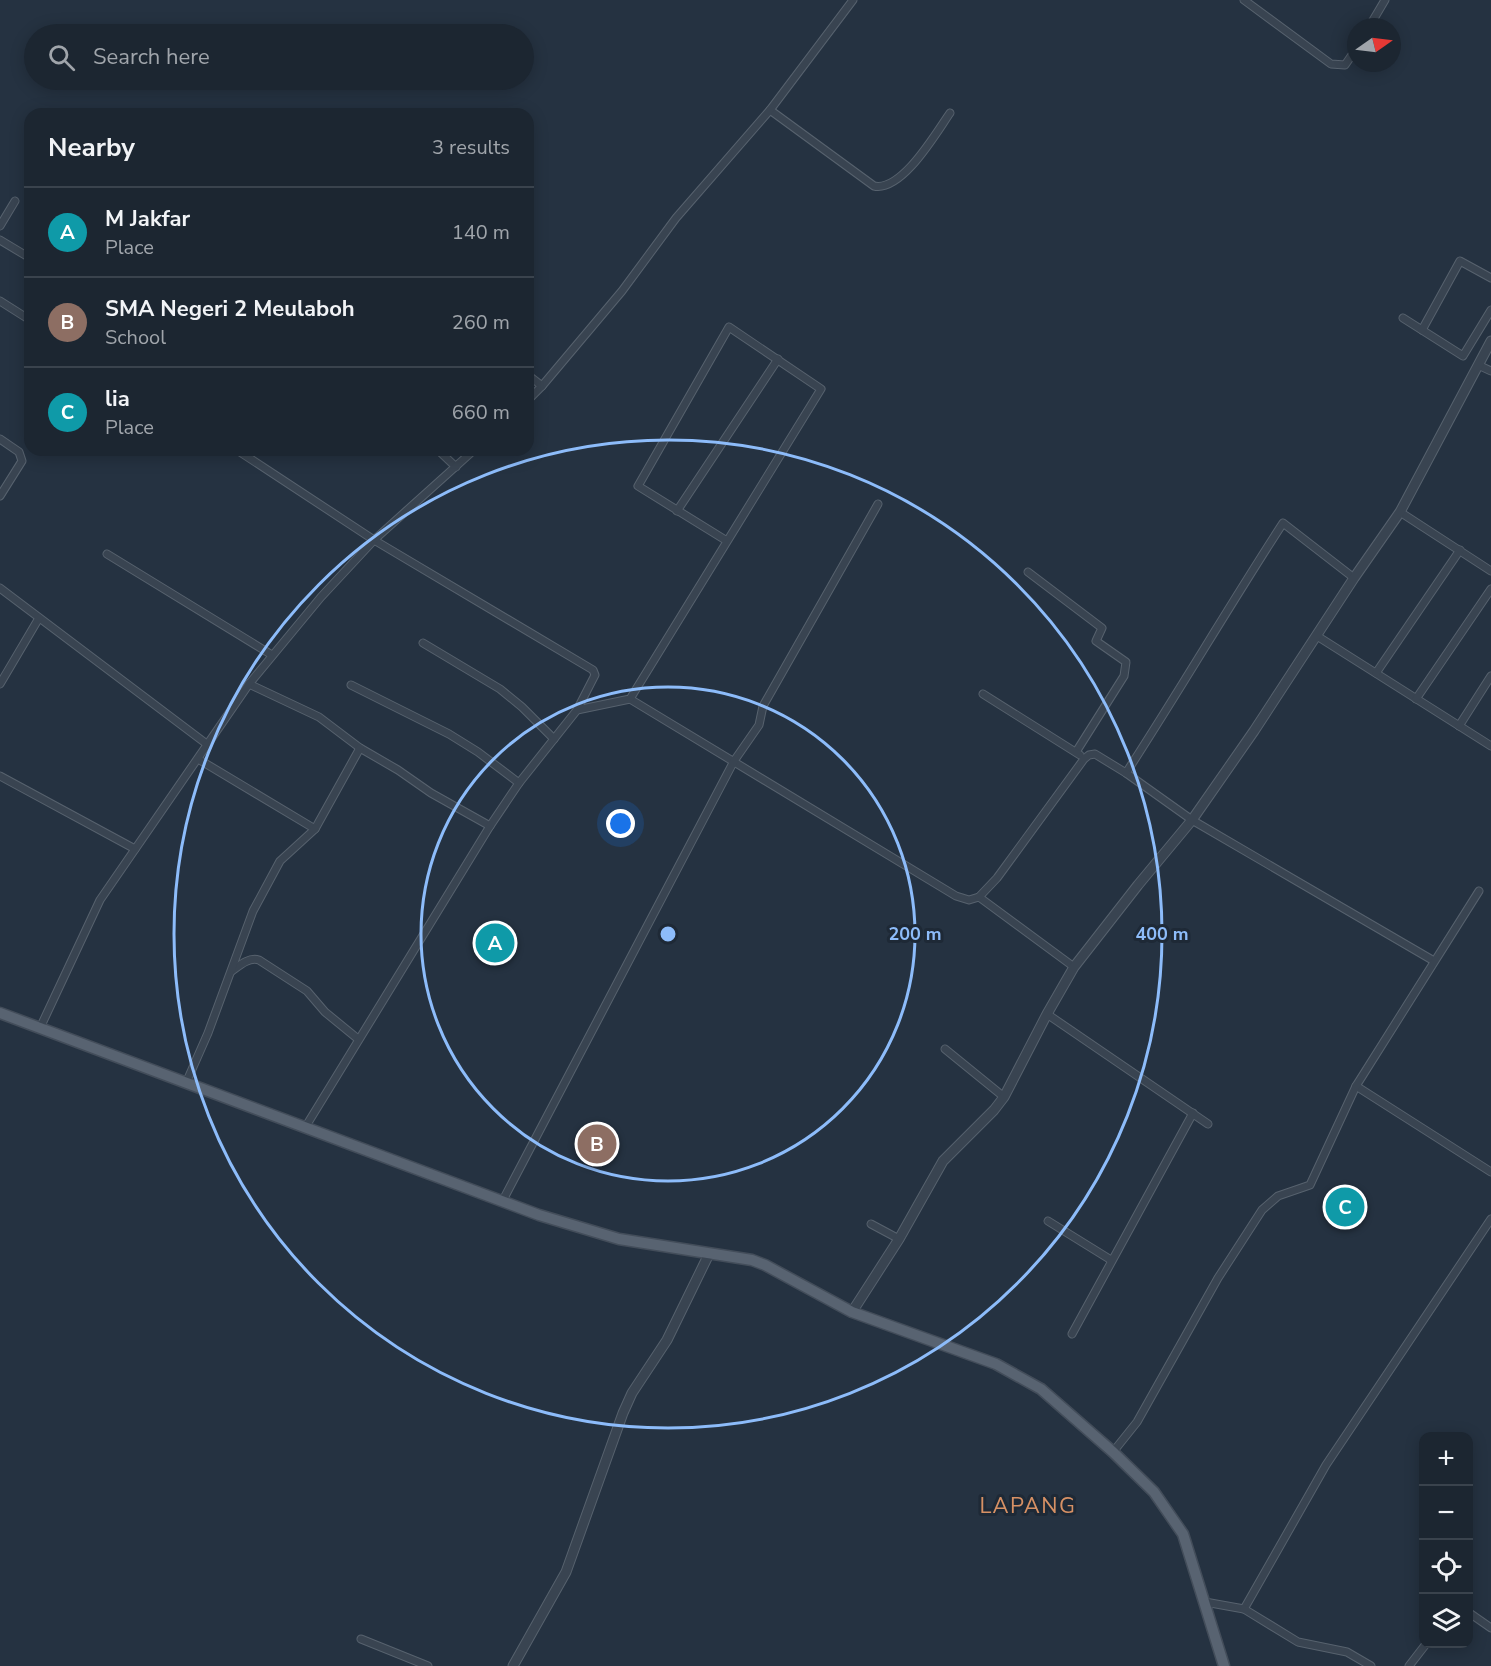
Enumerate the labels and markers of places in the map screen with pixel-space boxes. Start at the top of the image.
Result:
pin: A [476,920,514,966]
centre of rings [658,924,678,944]
pin: B [578,1122,616,1166]
pin: C [1326,1184,1364,1230]

